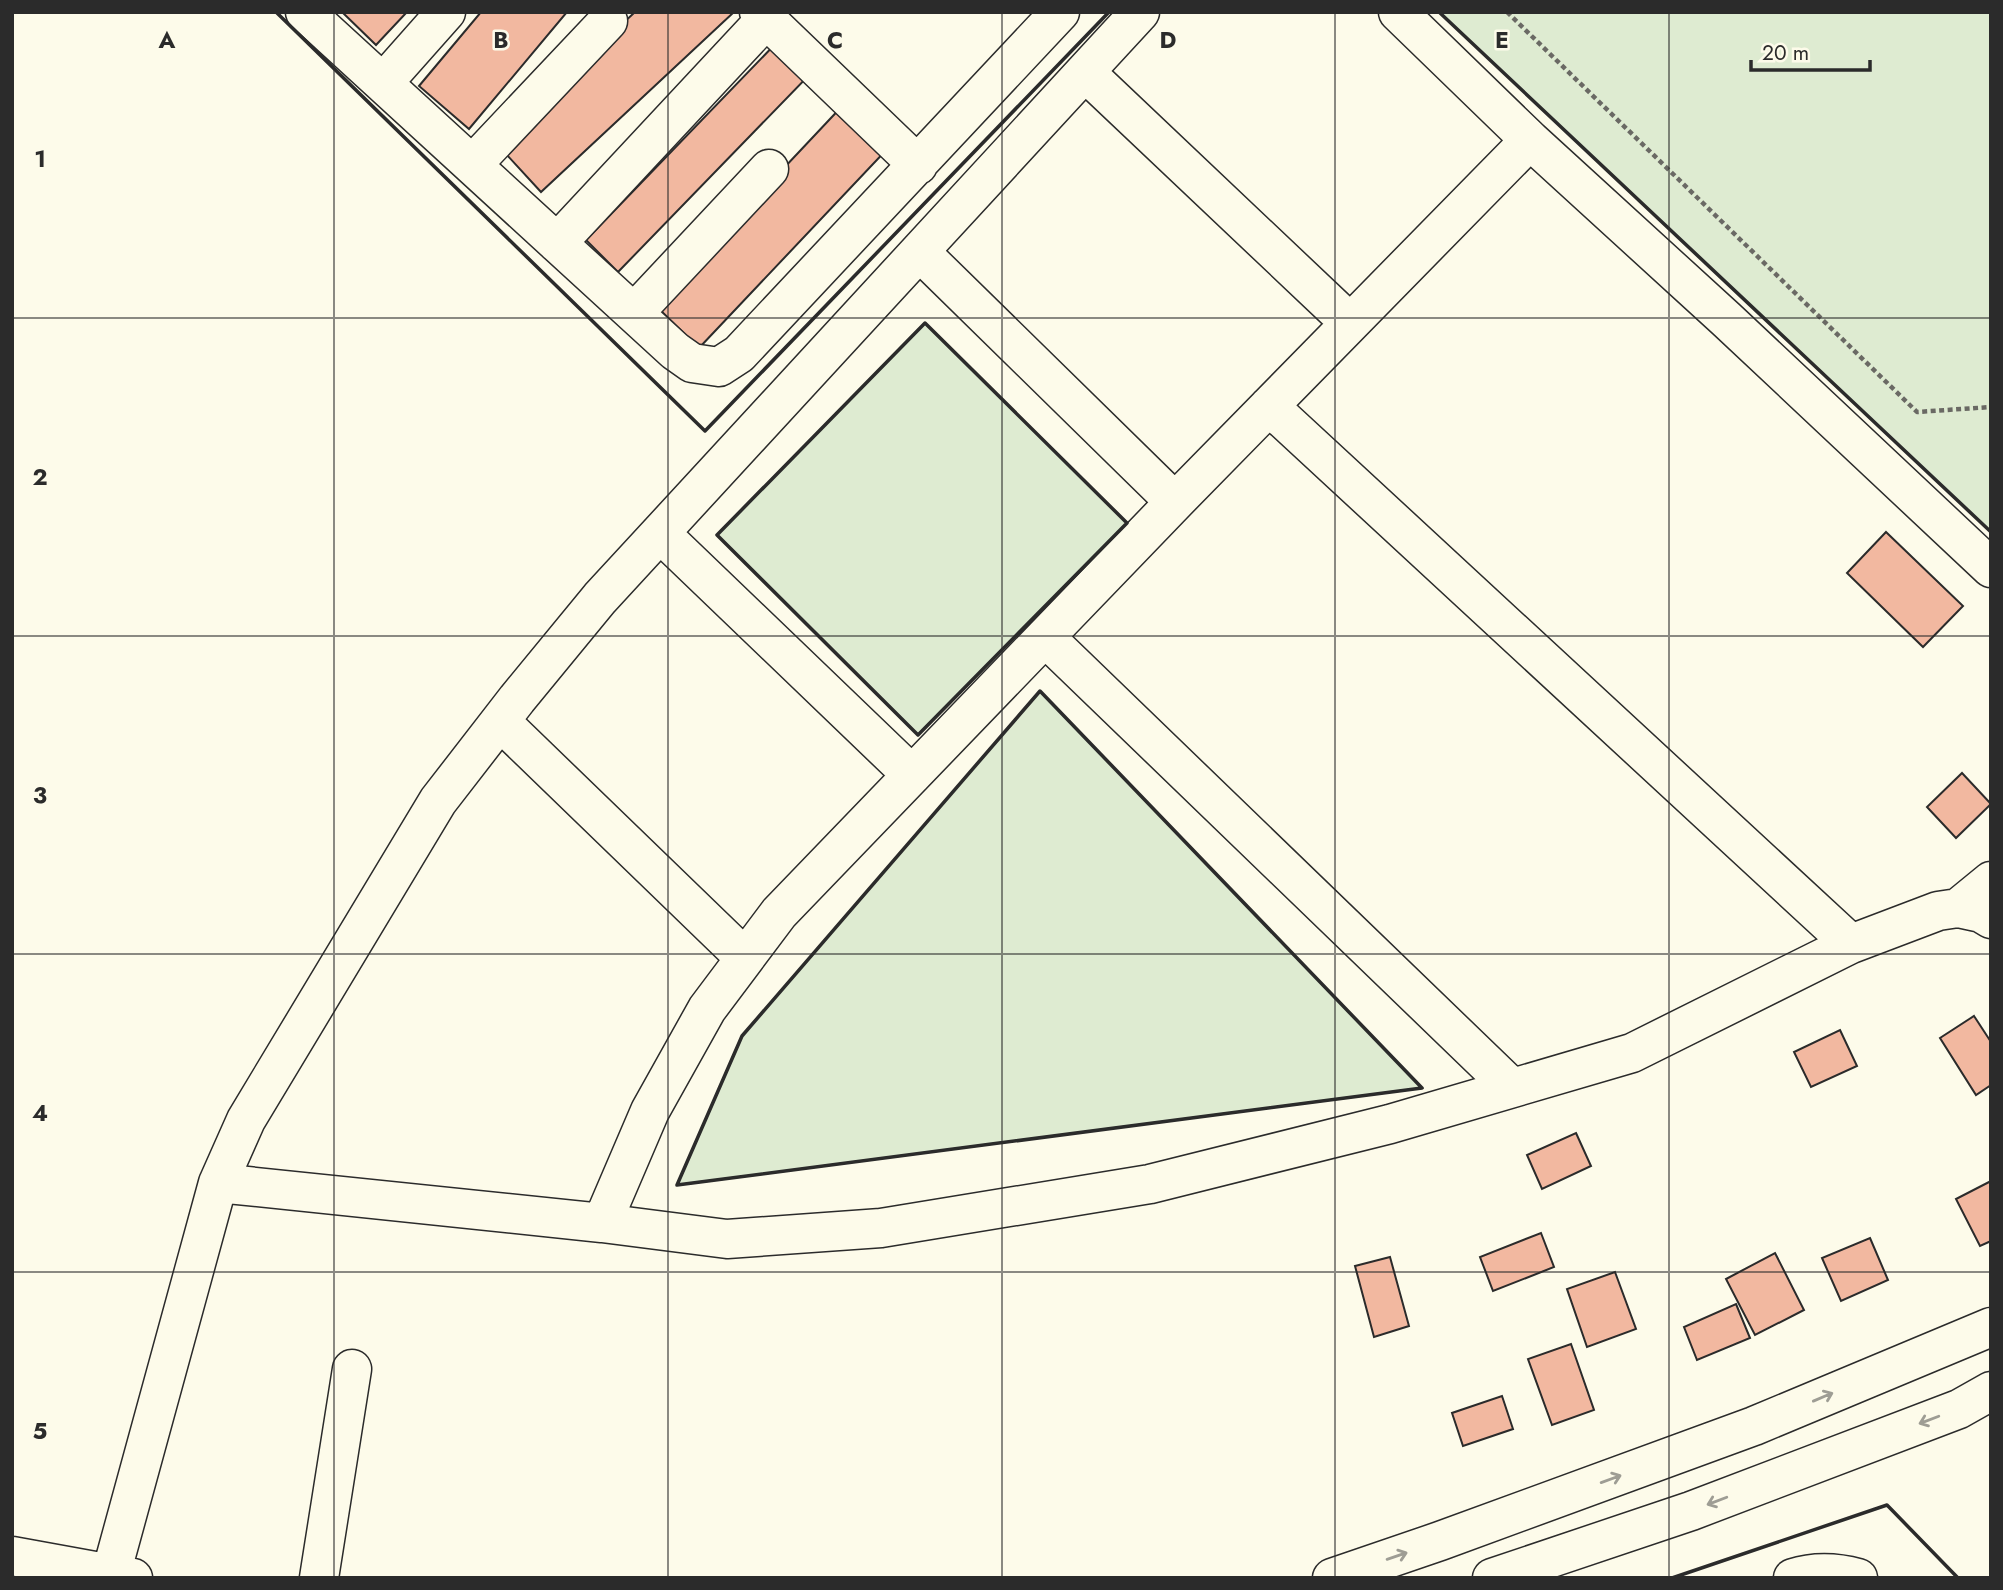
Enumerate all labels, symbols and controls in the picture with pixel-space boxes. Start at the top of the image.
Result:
text: A [158,23,176,57]
text: B [493,23,509,57]
text: C [827,23,843,57]
text: D [1160,23,1177,57]
text: E [1495,23,1509,57]
scale bar [1751,28,1870,72]
text: 20 m [1762,38,1809,68]
text: 1 [34,142,46,176]
text: 2 [32,460,48,494]
text: 3 [33,778,47,812]
text: 4 [32,1096,48,1130]
one-way arrow [1812,1390,1834,1403]
text: 5 [33,1414,47,1448]
one-way arrow [1919,1415,1941,1427]
one-way arrow [1600,1472,1622,1484]
one-way arrow [1706,1496,1728,1508]
one-way arrow [1386,1549,1408,1561]

